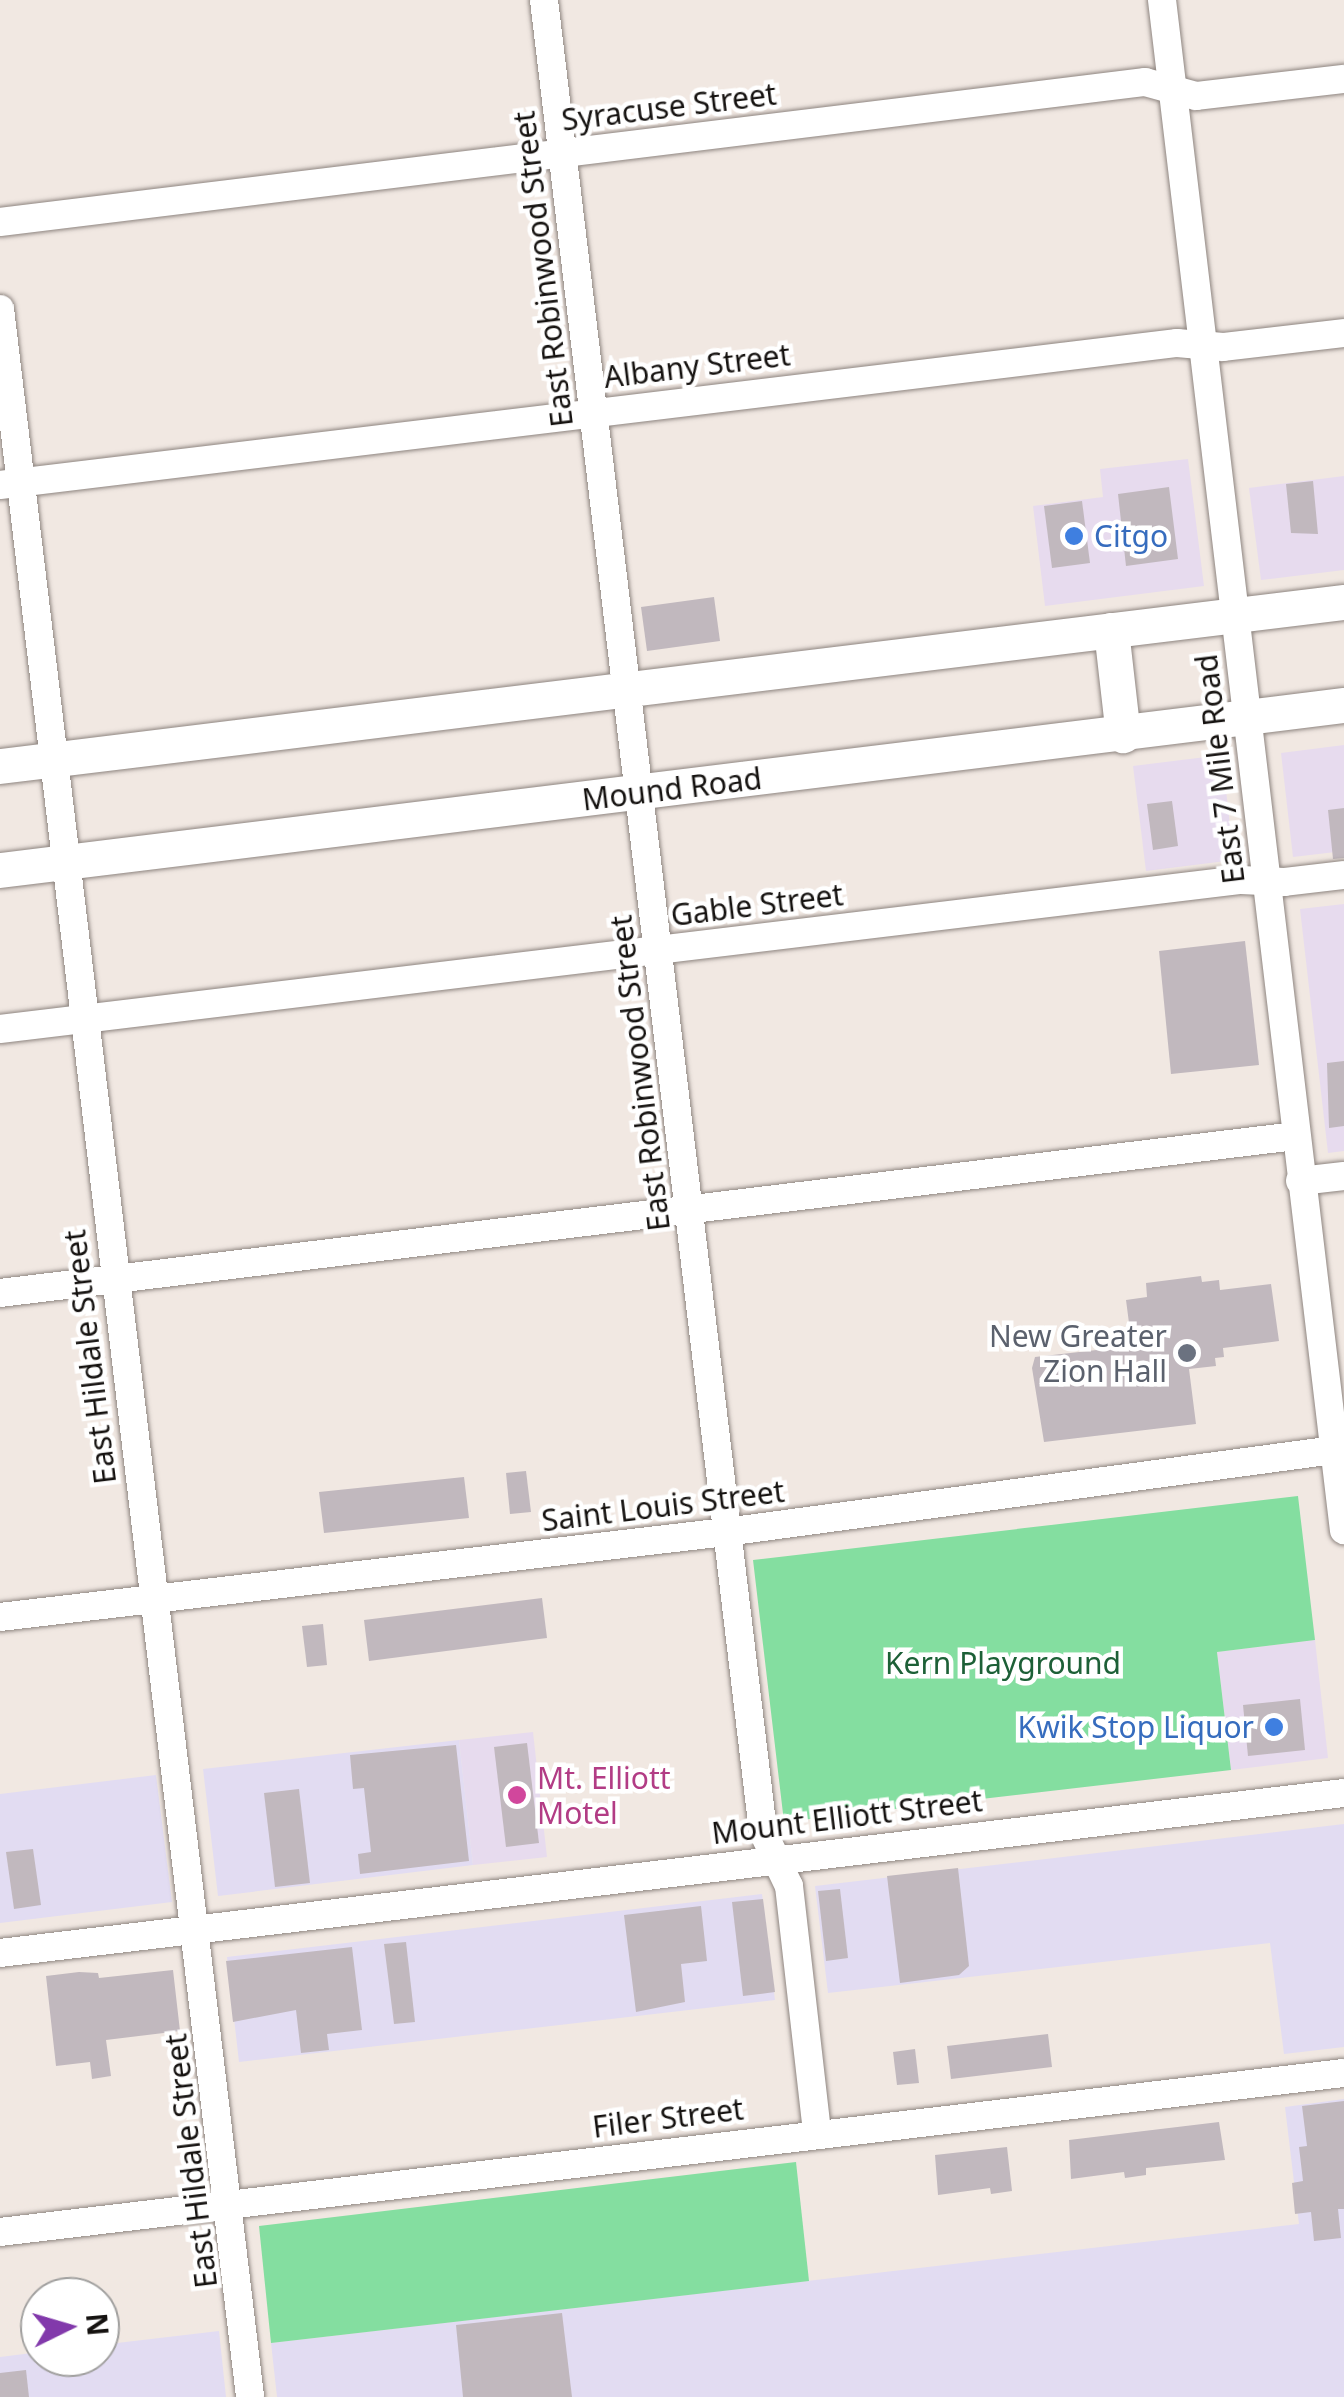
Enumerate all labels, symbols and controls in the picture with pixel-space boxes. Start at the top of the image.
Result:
street label: Syracuse Street [560,76,778,138]
street label: East Robinwood Street [506,109,580,429]
street label: Albany Street [602,337,792,395]
place label: Citgo [1094,518,1168,554]
marker: Citgo [1063,525,1085,547]
street label: East 7 Mile Road [1188,652,1252,886]
street label: Mound Road [580,760,764,818]
street label: Gable Street [669,877,845,933]
street label: East Robinwood Street [603,913,677,1233]
street label: East Hildale Street [57,1228,123,1486]
place label: New Greater Zion Hall [989,1318,1167,1388]
marker: New Greater Zion Hall [1176,1342,1198,1364]
street label: Saint Louis Street [540,1473,786,1539]
park label: Kern Playground [885,1645,1121,1681]
place label: Kwik Stop Liquor [1018,1709,1254,1745]
marker: Kwik Stop Liquor [1263,1716,1285,1738]
place label: Mt. Elliott Motel [537,1760,671,1830]
street label: Mount Elliott Street [710,1783,984,1851]
marker: Mt. Elliott Motel [506,1784,528,1806]
street label: East Hildale Street [158,2032,224,2290]
street label: Filer Street [590,2091,746,2145]
north arrow [20,2277,120,2377]
text: N [78,2312,118,2338]

